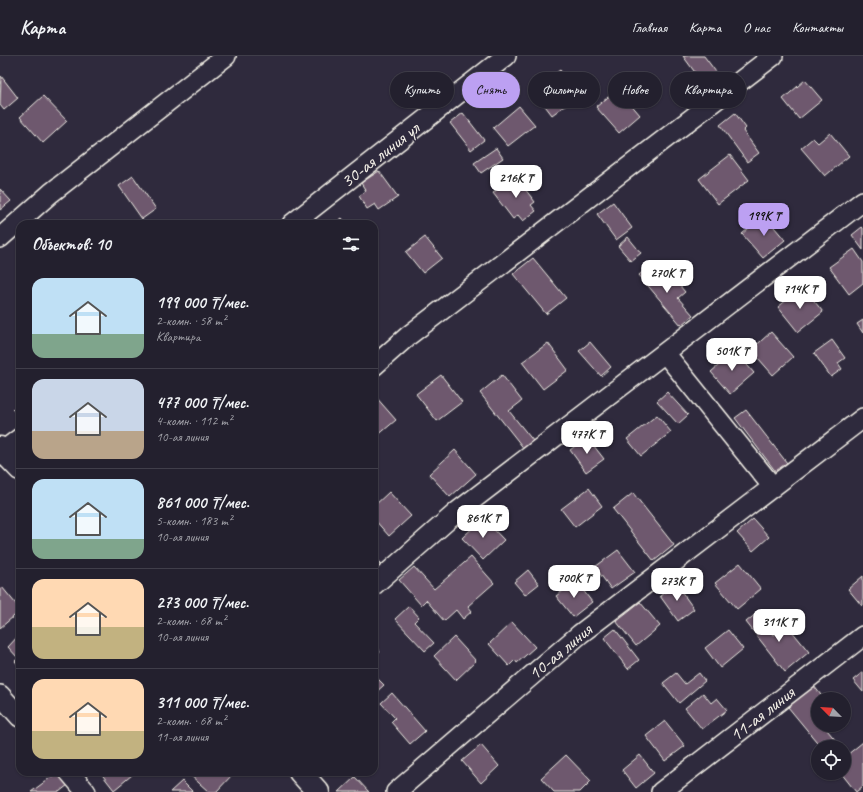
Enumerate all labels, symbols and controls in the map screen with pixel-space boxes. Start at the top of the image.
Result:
text: Карта [20,16,65,40]
text: Главная [632,19,667,36]
text: Карта [689,19,721,36]
text: О нас [743,19,770,36]
text: Контакты [792,19,843,36]
chip: Купить [390,72,454,108]
chip: Снять [462,72,520,108]
chip: Фильтры [528,72,600,108]
chip: Новое [608,72,662,108]
chip: Квартира [670,72,746,108]
street label: 30-ая линия ул [336,116,426,193]
pin: 216K ₸ [483,165,549,199]
text: 216K ₸ [499,170,533,186]
pin: 199K ₸ [731,203,797,237]
text: 199K ₸ [747,208,781,224]
icon: filters [340,233,362,255]
text: Объектов: 10 [32,234,111,255]
pin: 270K ₸ [634,260,700,294]
text: 270K ₸ [650,265,684,281]
pin: 714K ₸ [767,276,833,310]
text: 714K ₸ [783,281,817,297]
text: 199 000 ₸/мес. [156,292,248,313]
icon: home [64,294,112,342]
text: 2-комн. · 58 m² [156,313,226,329]
text: Квартира [156,329,200,345]
pin: 501K ₸ [699,338,765,372]
text: 501K ₸ [715,343,749,359]
text: 477 000 ₸/мес. [156,392,249,413]
icon: home [64,395,112,443]
text: 4-комн. · 112 m² [156,413,232,429]
pin: 477K ₸ [554,421,620,455]
text: 477K ₸ [570,426,604,442]
text: 10-ая линия [156,429,208,445]
text: 861 000 ₸/мес. [156,492,249,513]
icon: home [64,495,112,543]
pin: 861K ₸ [450,505,516,539]
text: 861K ₸ [466,510,500,526]
text: 5-комн. · 183 m² [156,513,232,529]
text: 10-ая линия [156,529,208,545]
pin: 700K ₸ [541,565,607,599]
pin: 273K ₸ [644,568,710,602]
text: 700K ₸ [557,570,591,586]
text: 273K ₸ [660,573,694,589]
text: 273 000 ₸/мес. [156,592,249,613]
icon: home [64,595,112,643]
pin: 311K ₸ [746,609,812,643]
text: 2-комн. · 68 m² [156,613,226,629]
text: 311K ₸ [762,614,796,630]
street label: 10-ая линия [523,617,598,686]
text: 10-ая линия [156,629,208,645]
street label: 11-ая линия [725,680,801,747]
text: 311 000 ₸/мес. [156,692,249,713]
north arrow [811,692,851,732]
map controls [811,692,851,780]
icon: home [64,695,112,743]
text: 2-комн. · 68 m² [156,713,226,729]
text: 11-ая линия [156,729,208,745]
button: locate [811,740,851,780]

